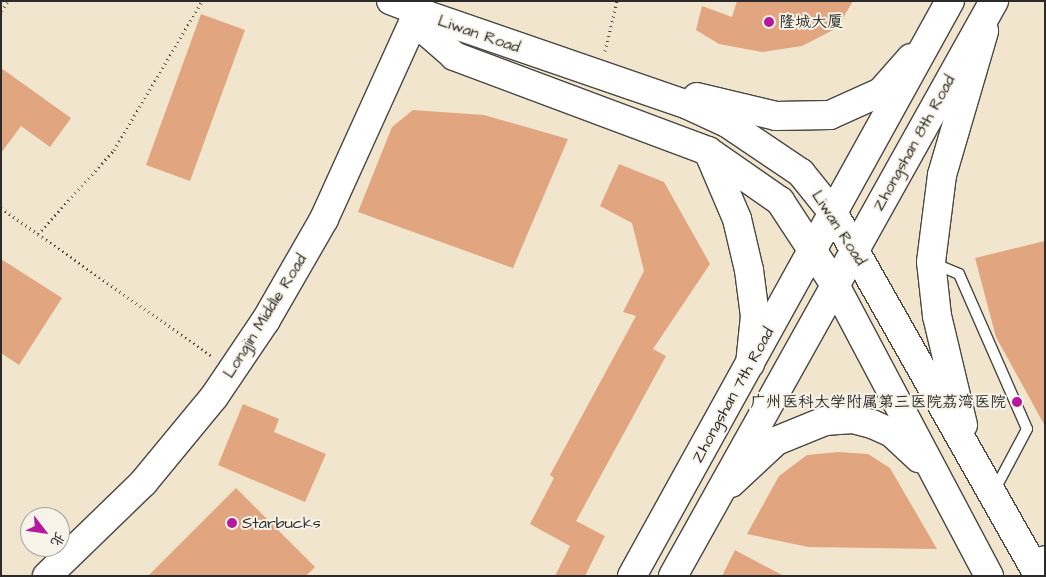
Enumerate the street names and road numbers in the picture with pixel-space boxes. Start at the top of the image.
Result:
street label: Liwan Road [435,11,523,57]
street label: Zhongshan 8th Road [869,72,959,214]
street label: Liwan Road [808,187,870,269]
street label: Longjin Middle Road [219,251,311,381]
street label: Zhongshan 7th Road [688,324,778,466]

